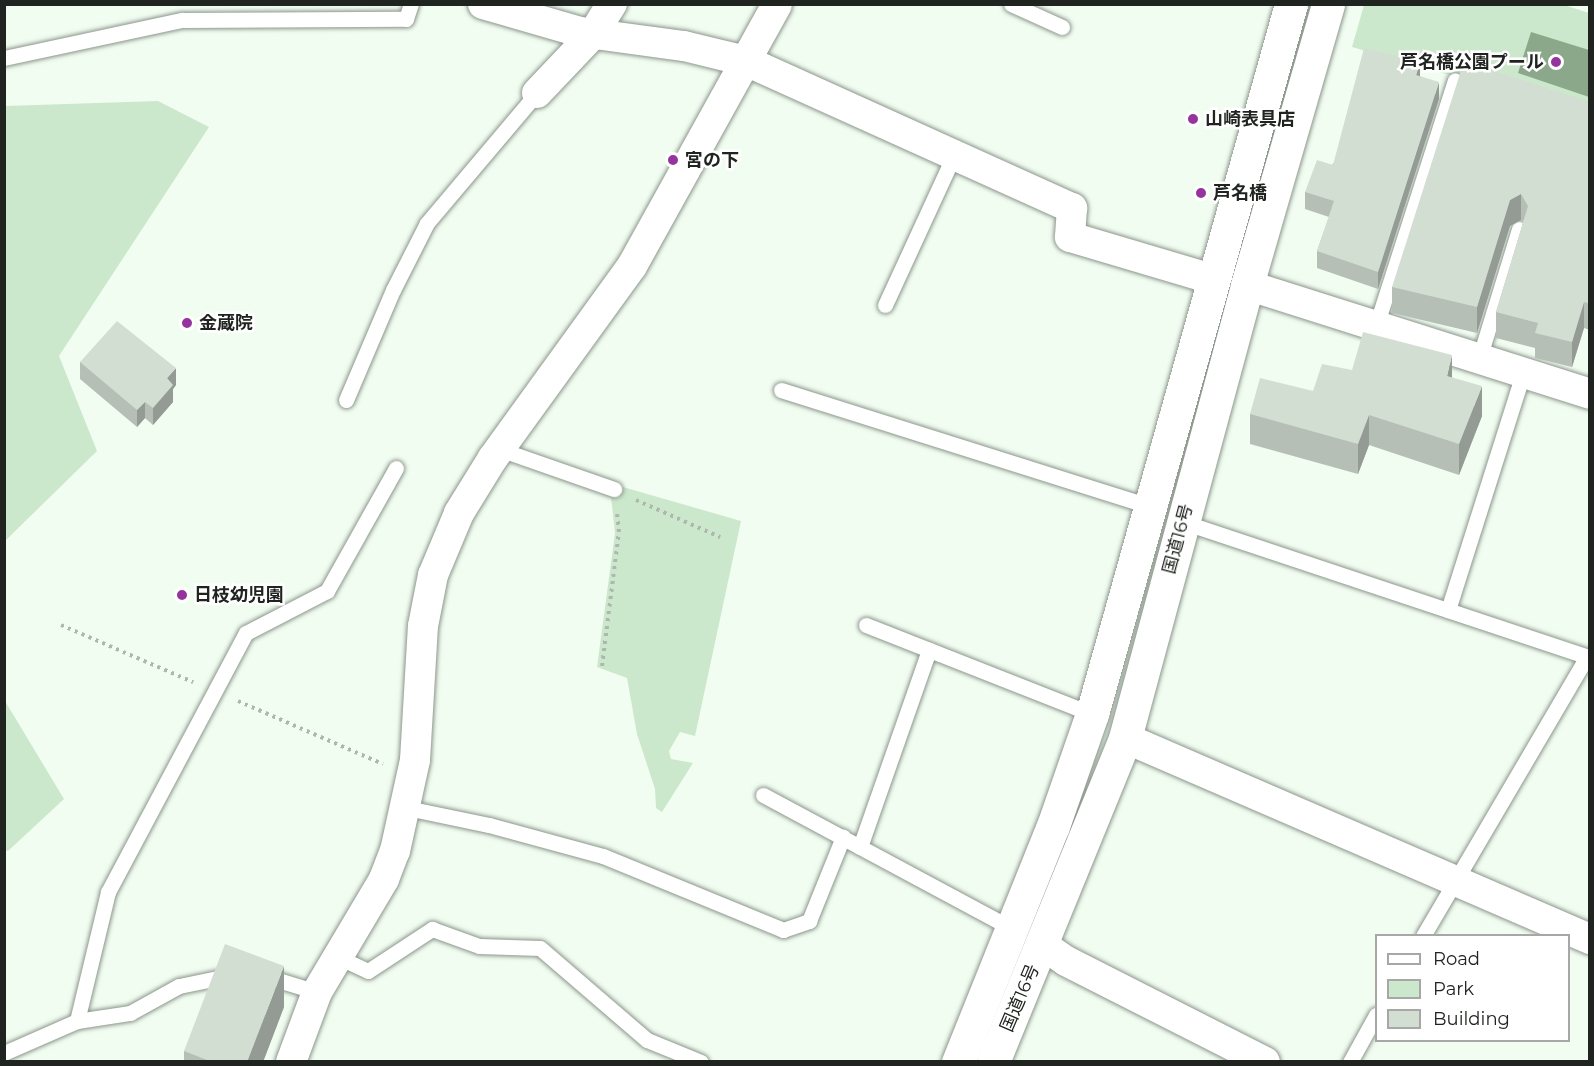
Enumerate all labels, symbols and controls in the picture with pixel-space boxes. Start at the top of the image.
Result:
place label: 芦名橋公園プール [1400,51,1544,73]
marker: 芦名橋公園プール [1549,55,1563,69]
place label: 山崎表具店 [1205,108,1295,130]
marker: 山崎表具店 [1186,112,1200,126]
place label: 宮の下 [685,149,739,171]
marker: 宮の下 [666,153,680,167]
place label: 芦名橋 [1213,182,1267,204]
marker: 芦名橋 [1194,186,1208,200]
place label: 金蔵院 [199,312,253,334]
marker: 金蔵院 [180,316,194,330]
street label: 国道16号 [1158,502,1198,576]
place label: 日枝幼児園 [194,584,284,606]
marker: 日枝幼児園 [175,588,189,602]
legend [1375,934,1570,1042]
text: Road [1433,948,1480,970]
street label: 国道16号 [996,961,1044,1035]
text: Park [1433,978,1474,1000]
text: Building [1433,1008,1510,1030]

